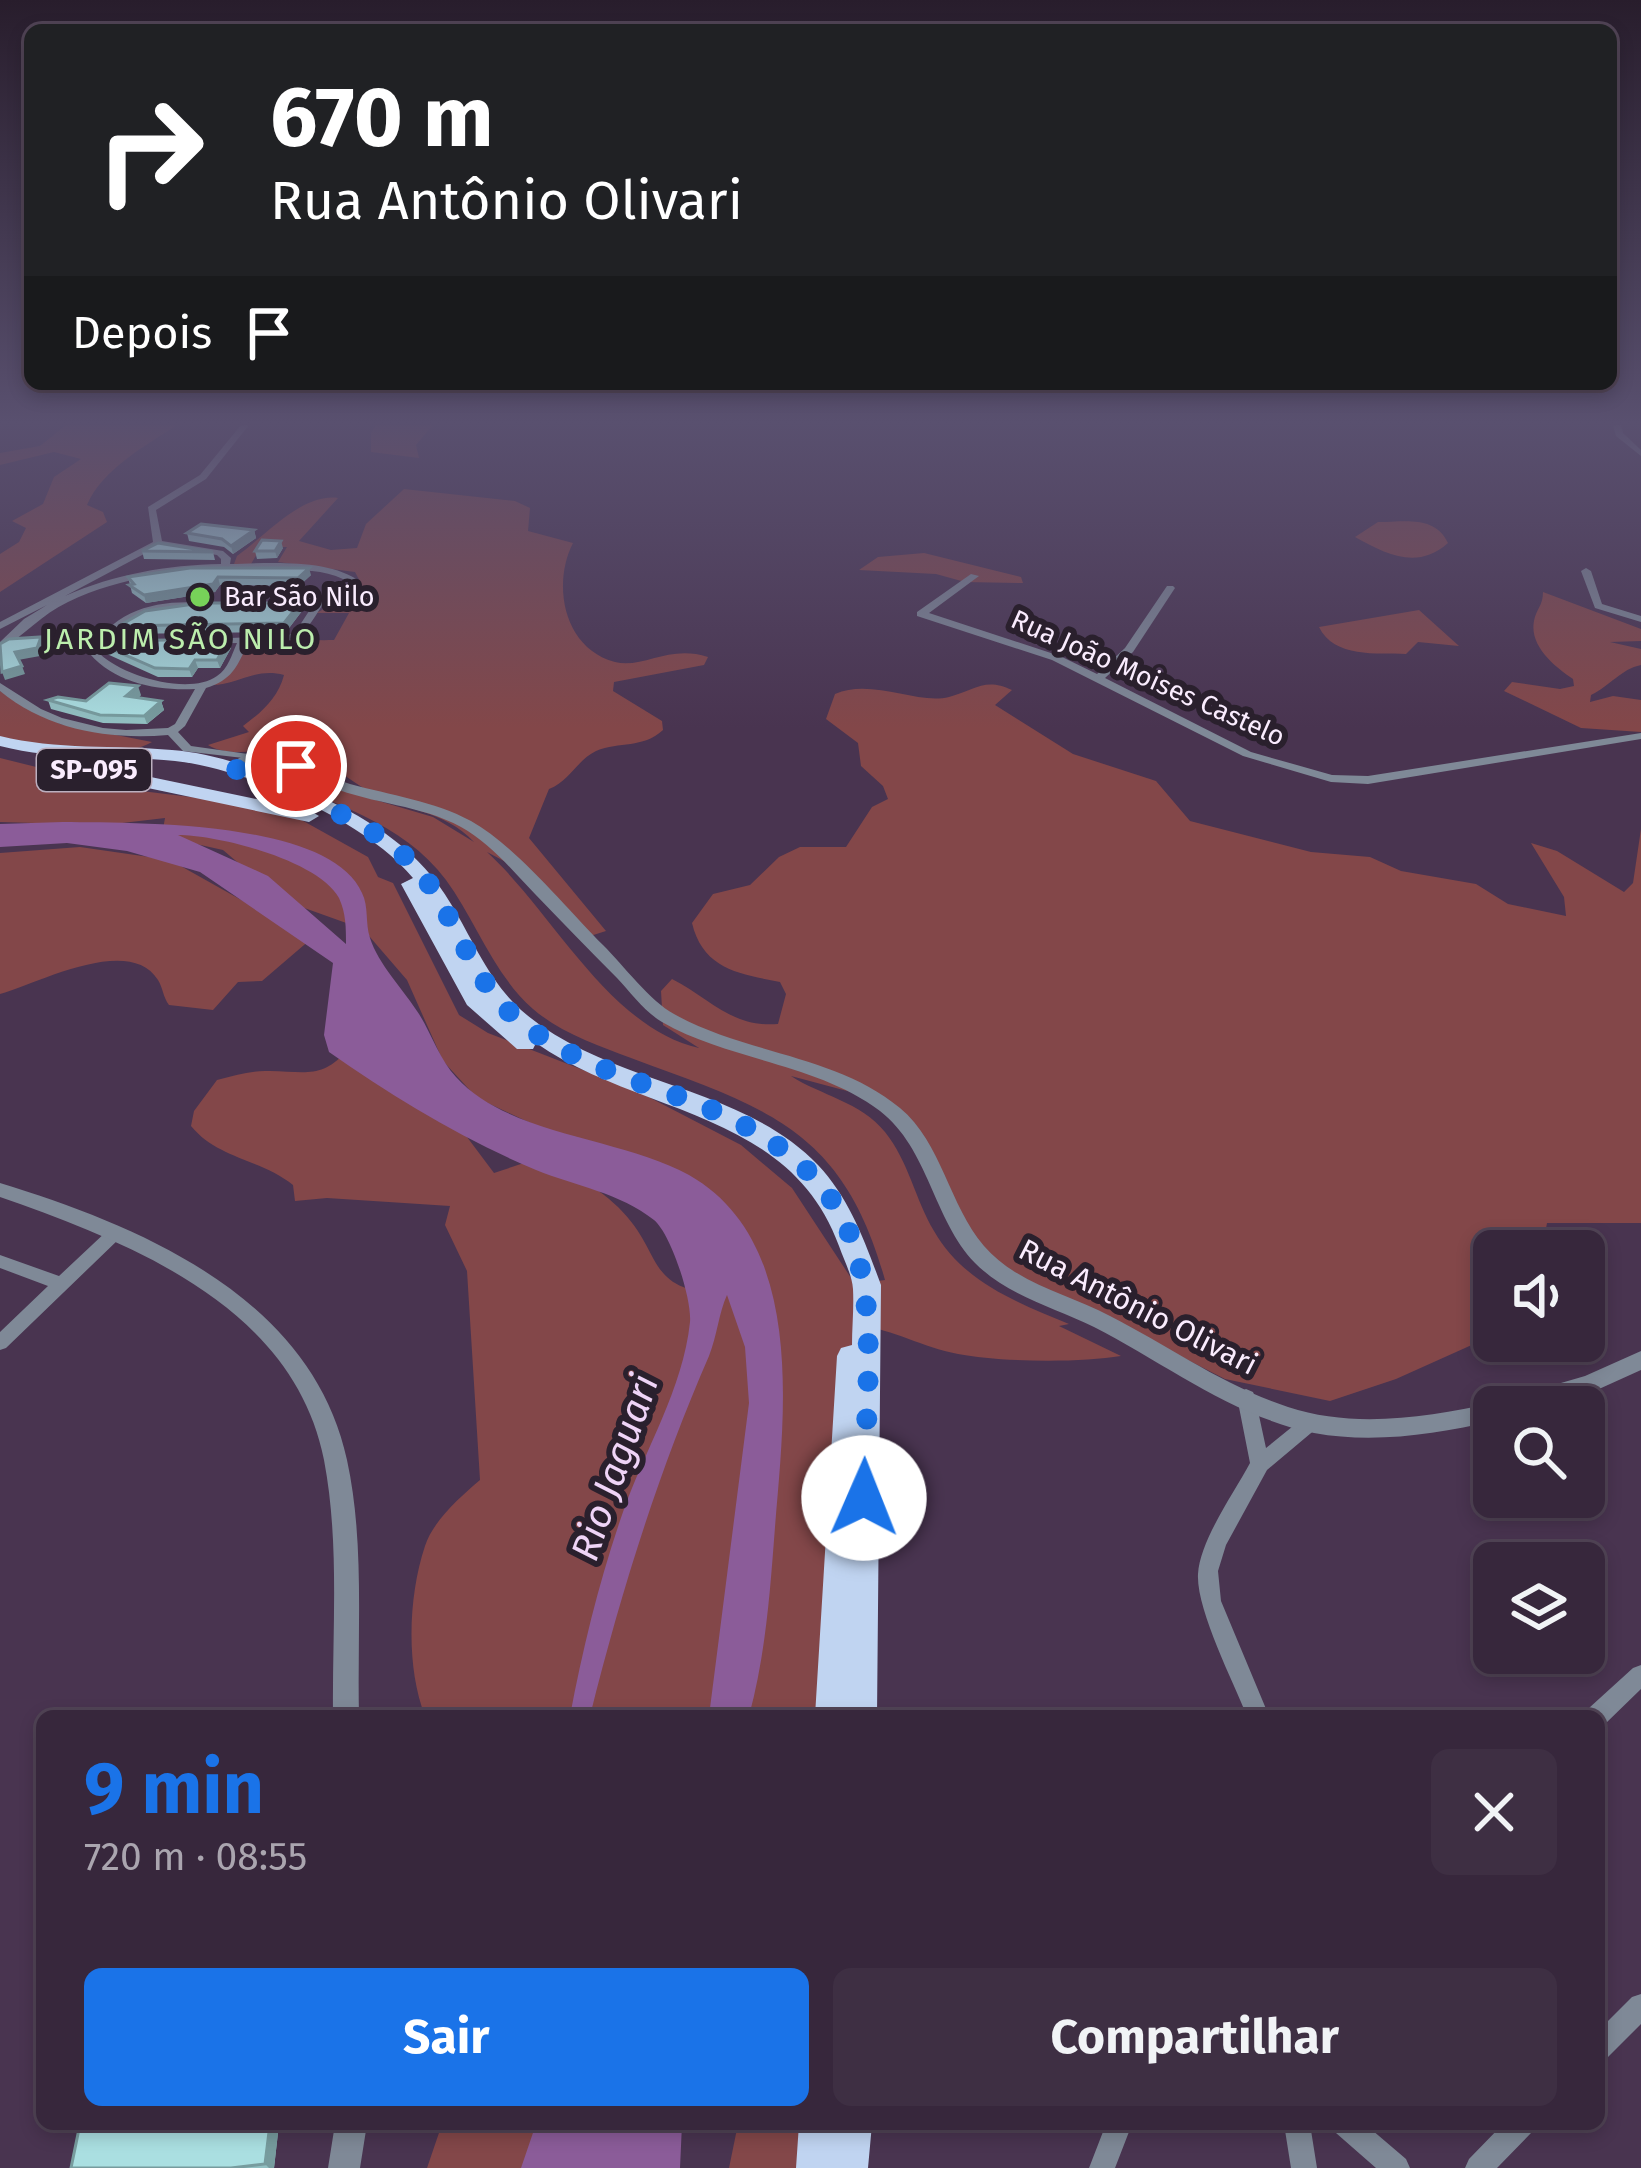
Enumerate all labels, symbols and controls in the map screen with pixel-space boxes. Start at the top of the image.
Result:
text: 670 m [270,67,494,168]
icon: right [72,72,228,228]
text: Rua Antônio Olivari [270,169,743,233]
icon: arrive [236,300,302,366]
text: Depois [72,306,212,360]
place label: Bar São Nilo [224,581,375,613]
marker: Bar São Nilo [187,584,213,610]
street label: Rua João Moises Castelo [1006,603,1290,753]
district label: JARDIM SÃO NILO [44,621,318,657]
pin [245,715,347,817]
icon: arrive [263,733,329,799]
road number: SP-095 [37,749,151,791]
map controls [1473,1230,1605,1674]
button: sound [1473,1230,1605,1362]
street label: Rua Antônio Olivari [1013,1231,1263,1383]
water label: Rio Jaguari [562,1368,668,1566]
button: search [1473,1386,1605,1518]
position arrow [801,1435,927,1561]
button: layers [1473,1542,1605,1674]
text: 9 min [84,1746,264,1832]
button: close [1431,1749,1557,1875]
text: 720 m · 08:55 [84,1834,307,1880]
button: Sair [84,1968,809,2106]
button: Compartilhar [833,1968,1557,2106]

